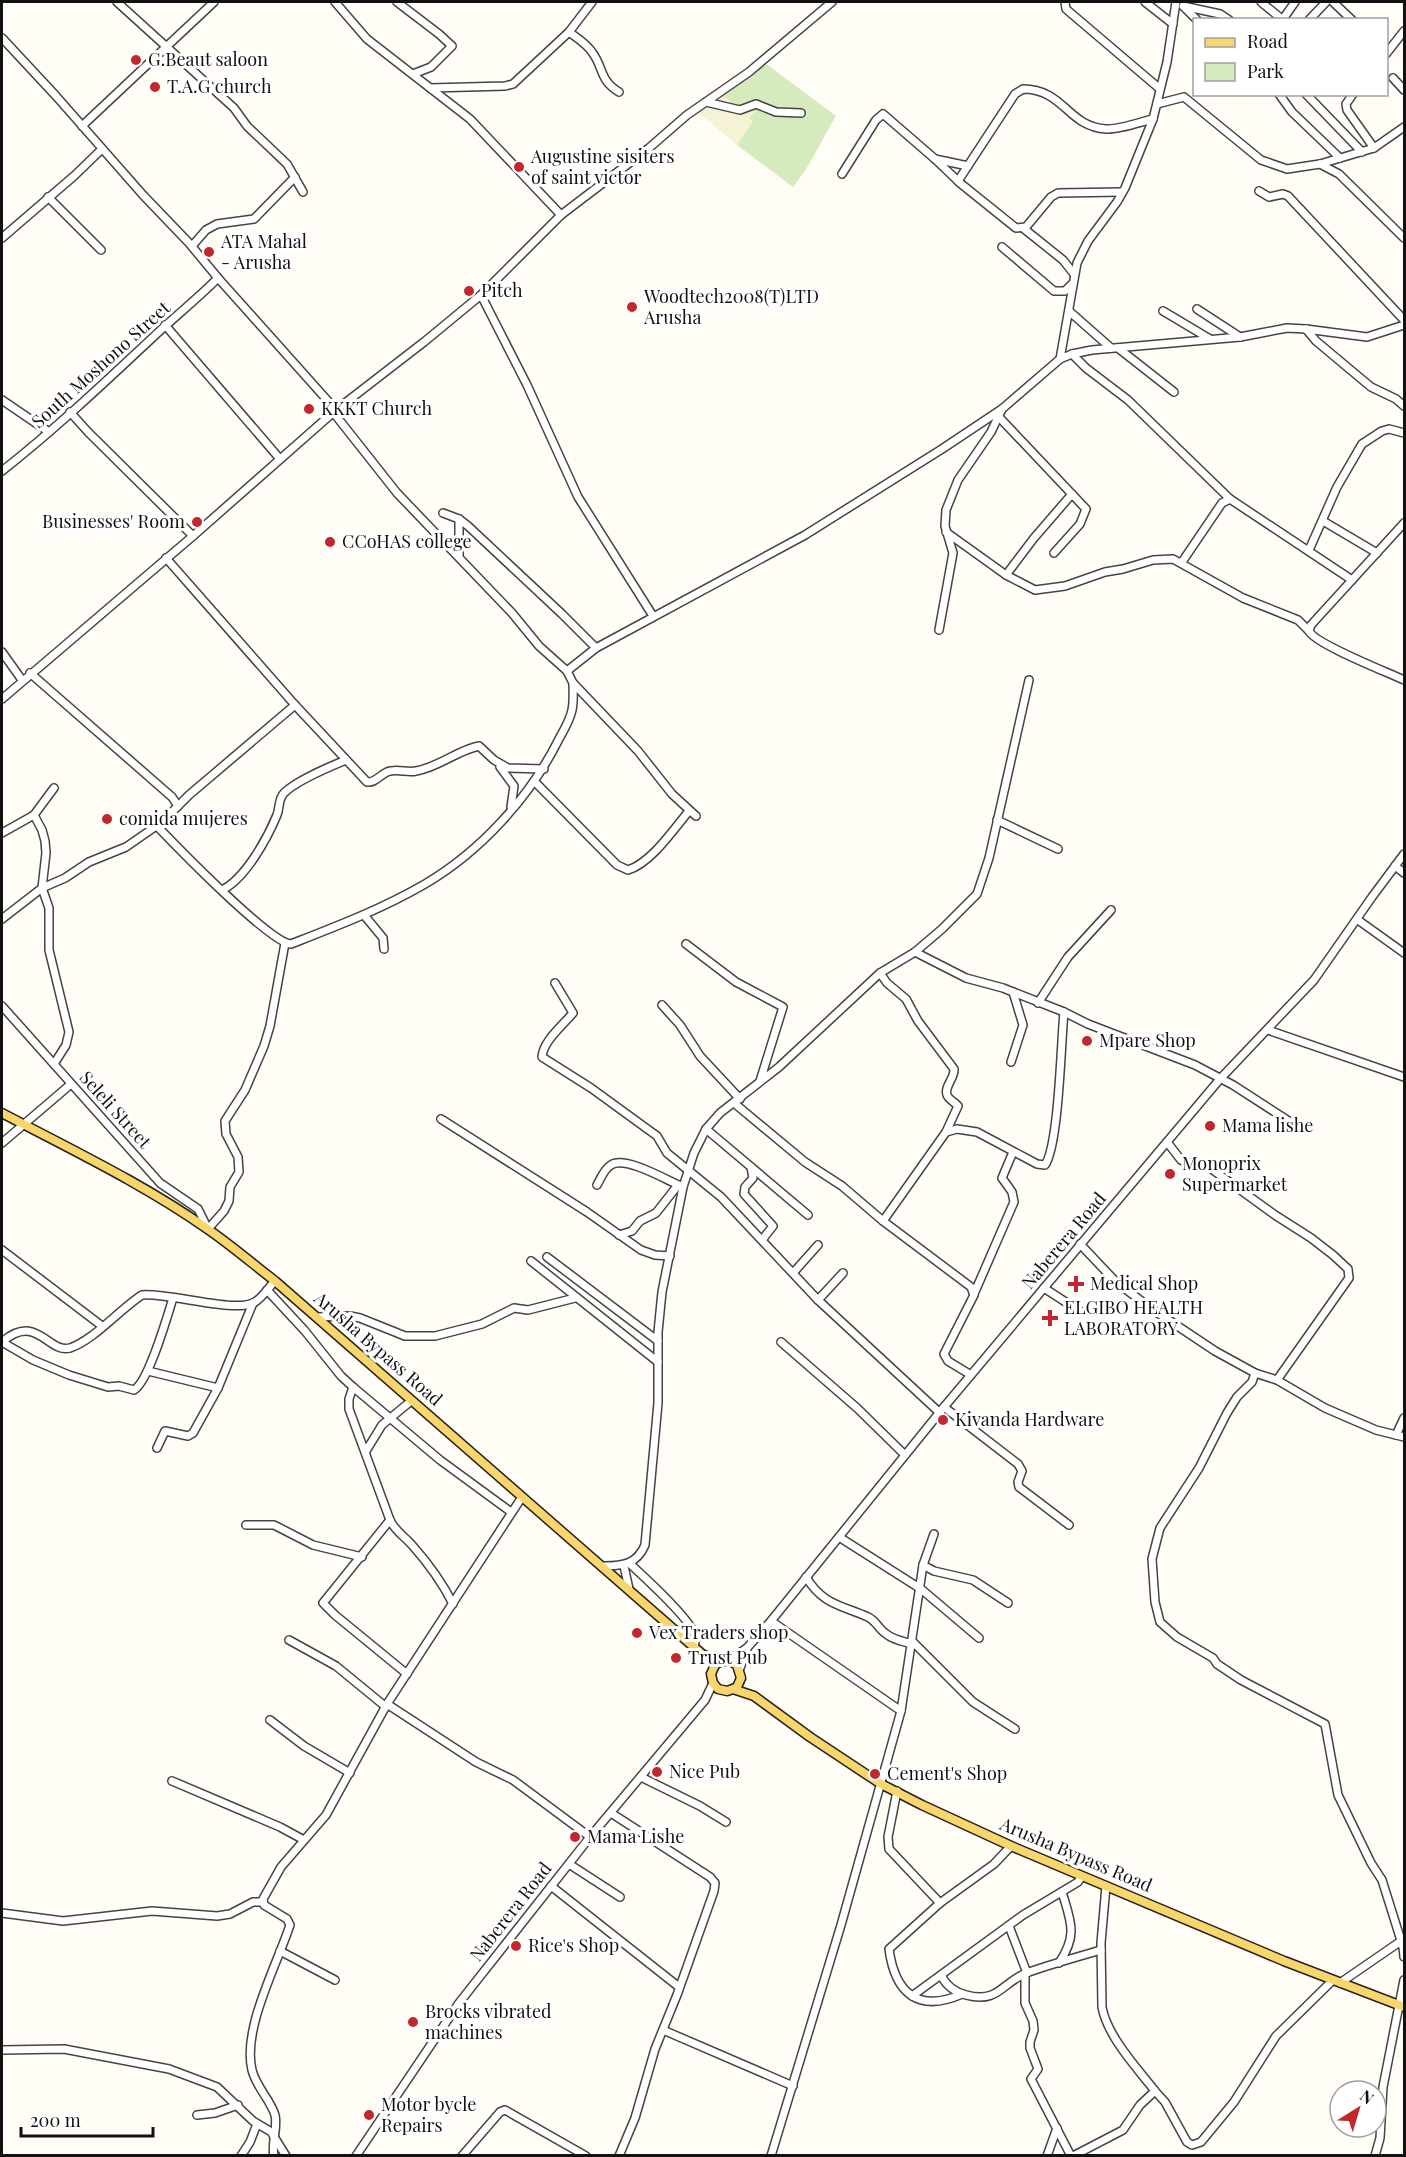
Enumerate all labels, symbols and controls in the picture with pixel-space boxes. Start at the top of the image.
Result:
legend [1193,18,1388,96]
text: Road [1247,29,1288,53]
place label: G.Beaut saloon [148,47,268,71]
marker: G.Beaut saloon [129,53,143,67]
text: Park [1247,59,1284,83]
place label: T.A.G church [167,74,272,98]
marker: T.A.G church [148,80,162,94]
place label: Augustine sisiters of saint victor [530,144,674,189]
marker: Augustine sisiters of saint victor [512,160,526,174]
place label: ATA Mahal - Arusha [220,229,307,274]
marker: ATA Mahal - Arusha [202,245,216,259]
place label: Pitch [481,278,523,302]
marker: Pitch [462,284,476,298]
place label: Woodtech2008(T)LTD Arusha [643,284,819,329]
street label: South Moshono Street [26,295,175,433]
marker: Woodtech2008(T)LTD Arusha [625,300,639,314]
place label: KKKT Church [321,396,432,420]
marker: KKKT Church [302,402,316,416]
place label: Businesses' Room [42,509,185,533]
marker: Businesses' Room [190,515,204,529]
place label: CCoHAS college [342,529,472,553]
marker: CCoHAS college [323,535,337,549]
place label: comida mujeres [119,806,248,830]
marker: comida mujeres [100,812,114,826]
place label: Mpare Shop [1099,1028,1196,1052]
marker: Mpare Shop [1080,1034,1094,1048]
street label: Seleli Street [75,1066,157,1154]
place label: Mama lishe [1222,1113,1313,1137]
marker: Mama lishe [1203,1119,1217,1133]
place label: Monoprix Supermarket [1182,1151,1288,1196]
marker: Monoprix Supermarket [1163,1167,1177,1181]
street label: Naberera Road [1016,1186,1111,1294]
place label: Medical Shop [1090,1271,1198,1295]
marker: Medical Shop [1067,1275,1085,1293]
street label: Arusha Bypass Road [309,1285,448,1411]
place label: ELGIBO HEALTH LABORATORY [1064,1295,1203,1340]
marker: ELGIBO HEALTH LABORATORY [1041,1309,1059,1327]
place label: Kivanda Hardware [955,1407,1104,1431]
marker: Kivanda Hardware [936,1413,950,1427]
place label: Vex Traders shop [648,1620,789,1644]
marker: Vex Traders shop [630,1626,644,1640]
place label: Trust Pub [688,1645,767,1669]
marker: Trust Pub [669,1651,683,1665]
place label: Nice Pub [669,1759,740,1783]
place label: Cement's Shop [887,1761,1007,1785]
marker: Nice Pub [650,1765,664,1779]
marker: Cement's Shop [868,1767,882,1781]
street label: Arusha Bypass Road [996,1811,1156,1897]
place label: Mama Lishe [587,1824,684,1848]
marker: Mama Lishe [568,1830,582,1844]
street label: Naberera Road [464,1856,557,1966]
place label: Rice's Shop [528,1933,619,1957]
marker: Rice's Shop [509,1939,523,1953]
place label: Brocks vibrated machines [425,1999,552,2044]
marker: Brocks vibrated machines [406,2015,420,2029]
north arrow [1328,2079,1388,2139]
text: N [1356,2085,1379,2109]
place label: Motor bycle Repairs [381,2092,476,2137]
scale bar [21,2100,153,2138]
text: 200 m [30,2108,81,2132]
marker: Motor bycle Repairs [362,2108,376,2122]

